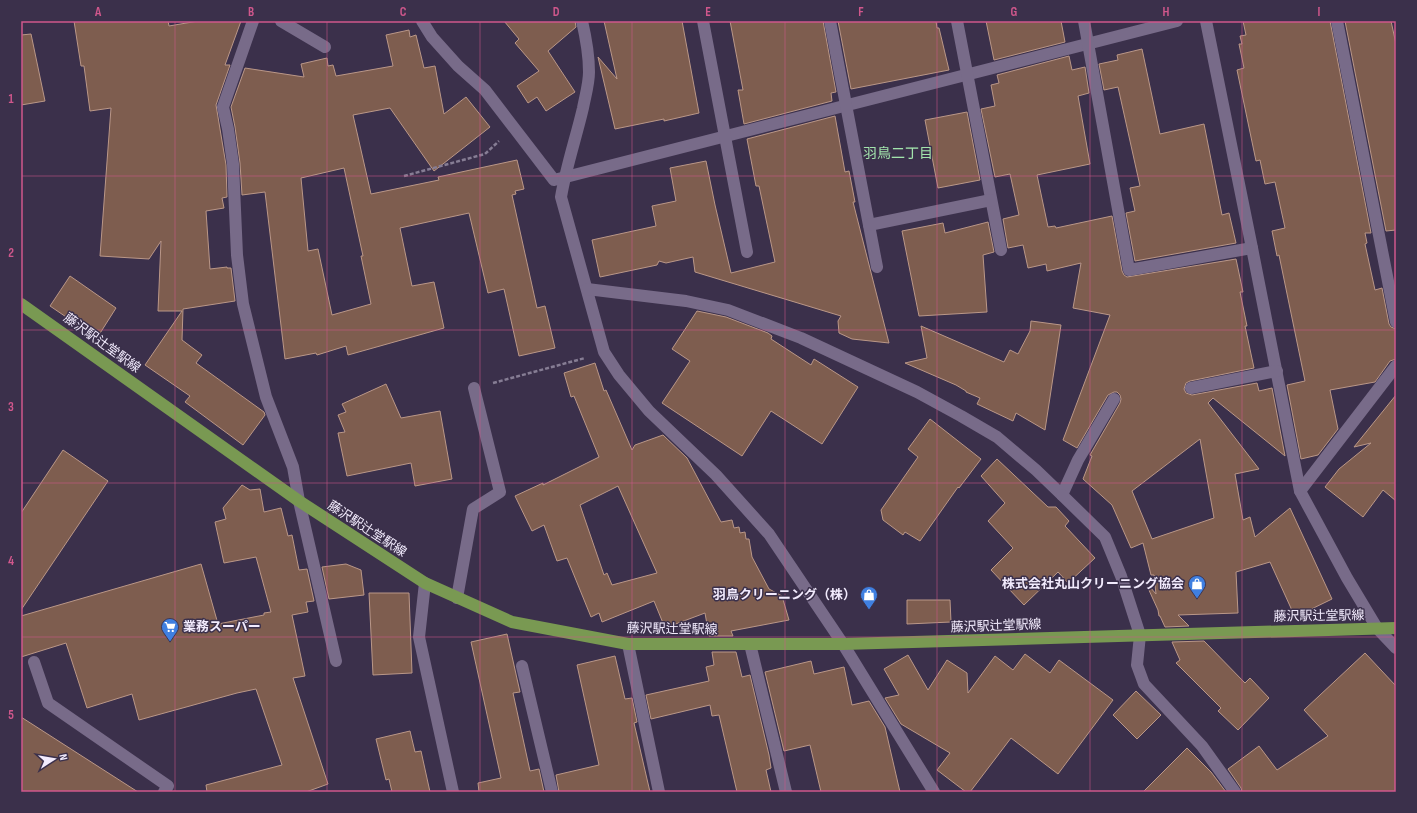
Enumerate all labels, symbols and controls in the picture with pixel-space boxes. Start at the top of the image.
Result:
text: A [94,4,102,20]
text: B [248,4,254,20]
text: C [400,4,407,20]
text: D [553,4,560,20]
text: E [705,4,711,20]
text: F [858,4,864,20]
text: G [1011,4,1018,20]
text: H [1163,4,1170,20]
text: I [1318,4,1321,20]
text: 1 [8,91,14,107]
district label: 羽鳥二丁目 [863,145,933,162]
text: 2 [8,245,14,261]
street label: 藤沢駅辻堂駅線 [60,310,144,376]
text: 3 [8,399,14,415]
street label: 藤沢駅辻堂駅線 [324,498,410,560]
text: 4 [8,553,14,569]
shop icon: 株式会社丸山クリーニング協会 [1187,574,1207,599]
place label: 株式会社丸山クリーニング協会 [1002,576,1184,592]
shop icon: 羽鳥クリーニング（株） [859,585,879,610]
place label: 羽鳥クリーニング（株） [713,587,856,603]
street label: 藤沢駅辻堂駅線 [1273,607,1365,625]
street label: 藤沢駅辻堂駅線 [950,616,1042,636]
supermarket icon: 業務スーパー [160,617,180,642]
place label: 業務スーパー [183,619,261,635]
street label: 藤沢駅辻堂駅線 [626,620,718,638]
text: 5 [8,707,14,723]
north arrow [34,739,74,779]
text: N [56,753,70,761]

